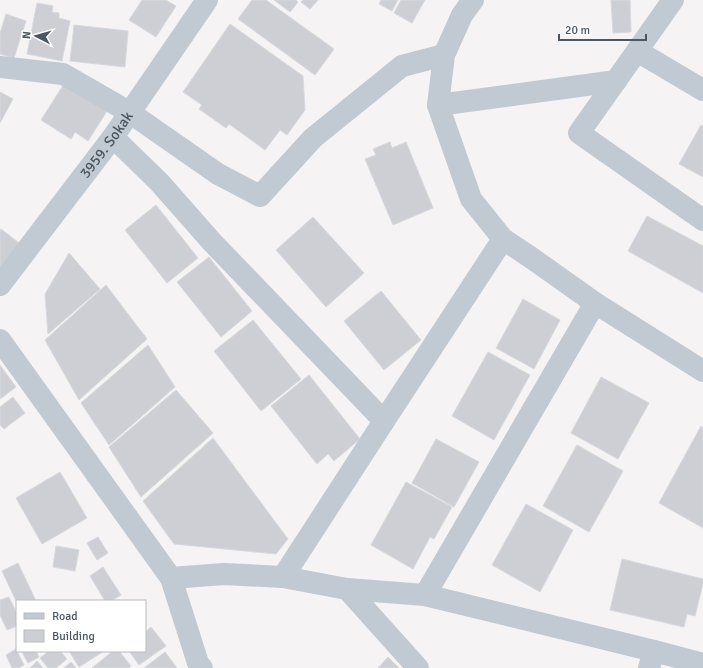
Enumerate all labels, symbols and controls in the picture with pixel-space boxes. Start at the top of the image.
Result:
north arrow [16,16,56,56]
scale bar [559,16,646,42]
text: 20 m [565,23,590,38]
text: N [20,31,33,39]
street label: 3959. Sokak [76,108,137,182]
legend [16,600,146,652]
text: Road [52,609,78,624]
text: Building [52,629,95,644]

